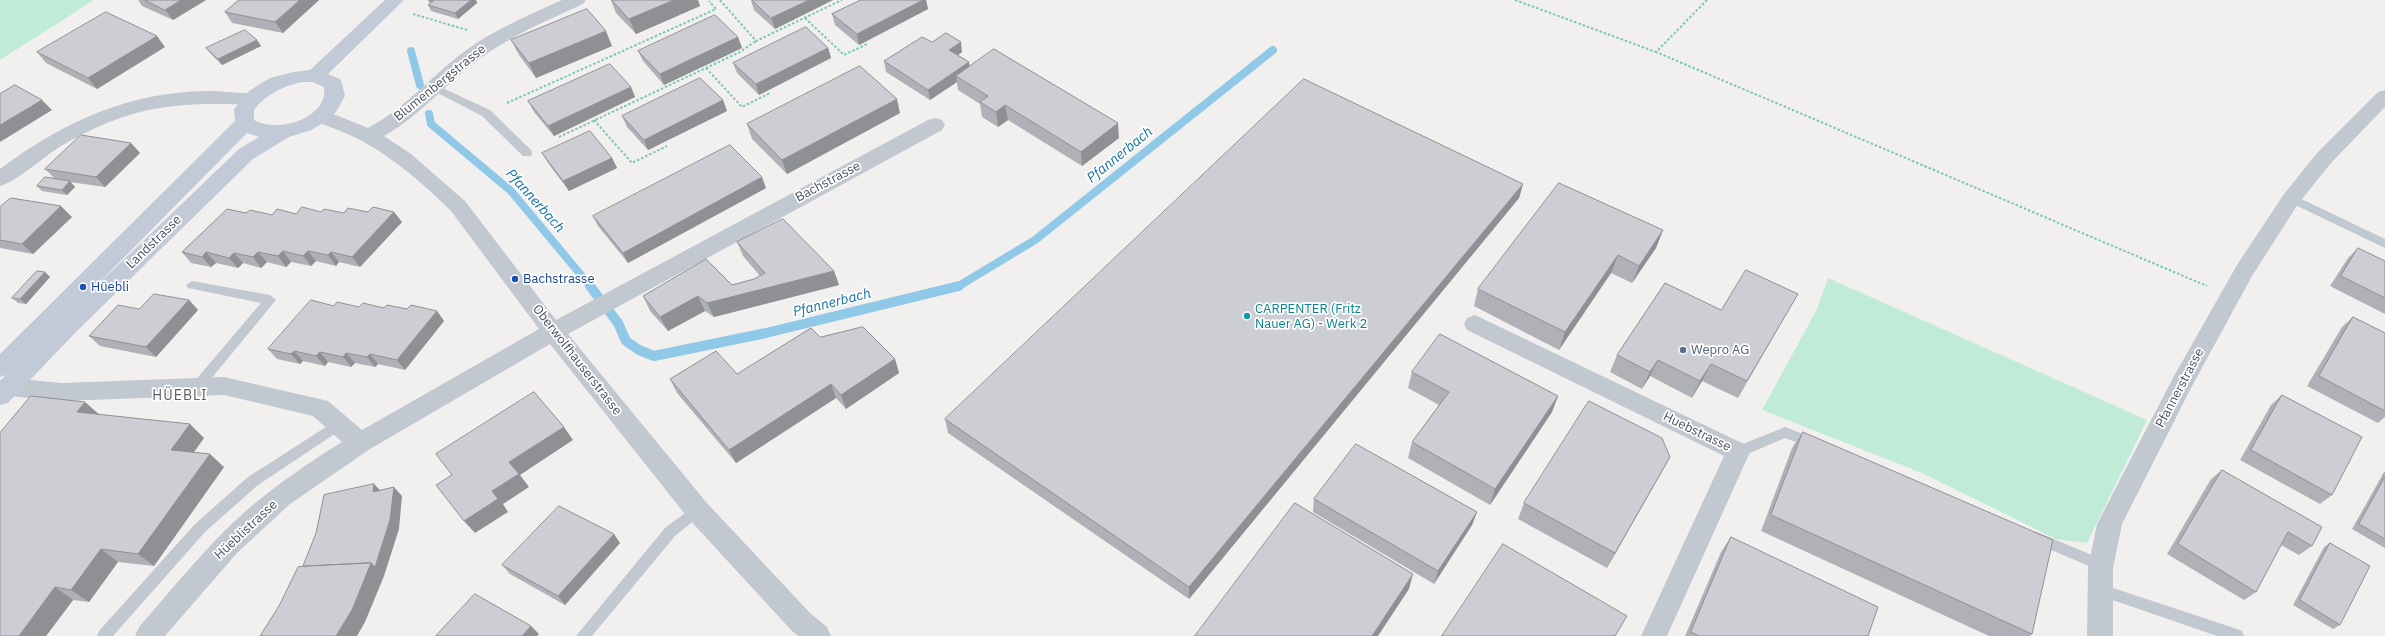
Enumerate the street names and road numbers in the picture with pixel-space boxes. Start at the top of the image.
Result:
street label: Blumenbergstrasse [391,41,489,125]
street label: Bachstrasse [793,158,863,206]
street label: Landstrasse [123,212,185,272]
street label: Oberwolfhauserstrasse [529,302,625,418]
street label: Pfannerstrasse [2152,346,2208,430]
street label: Huebstrasse [1661,409,1733,455]
street label: Hüeblistrasse [211,497,281,563]

